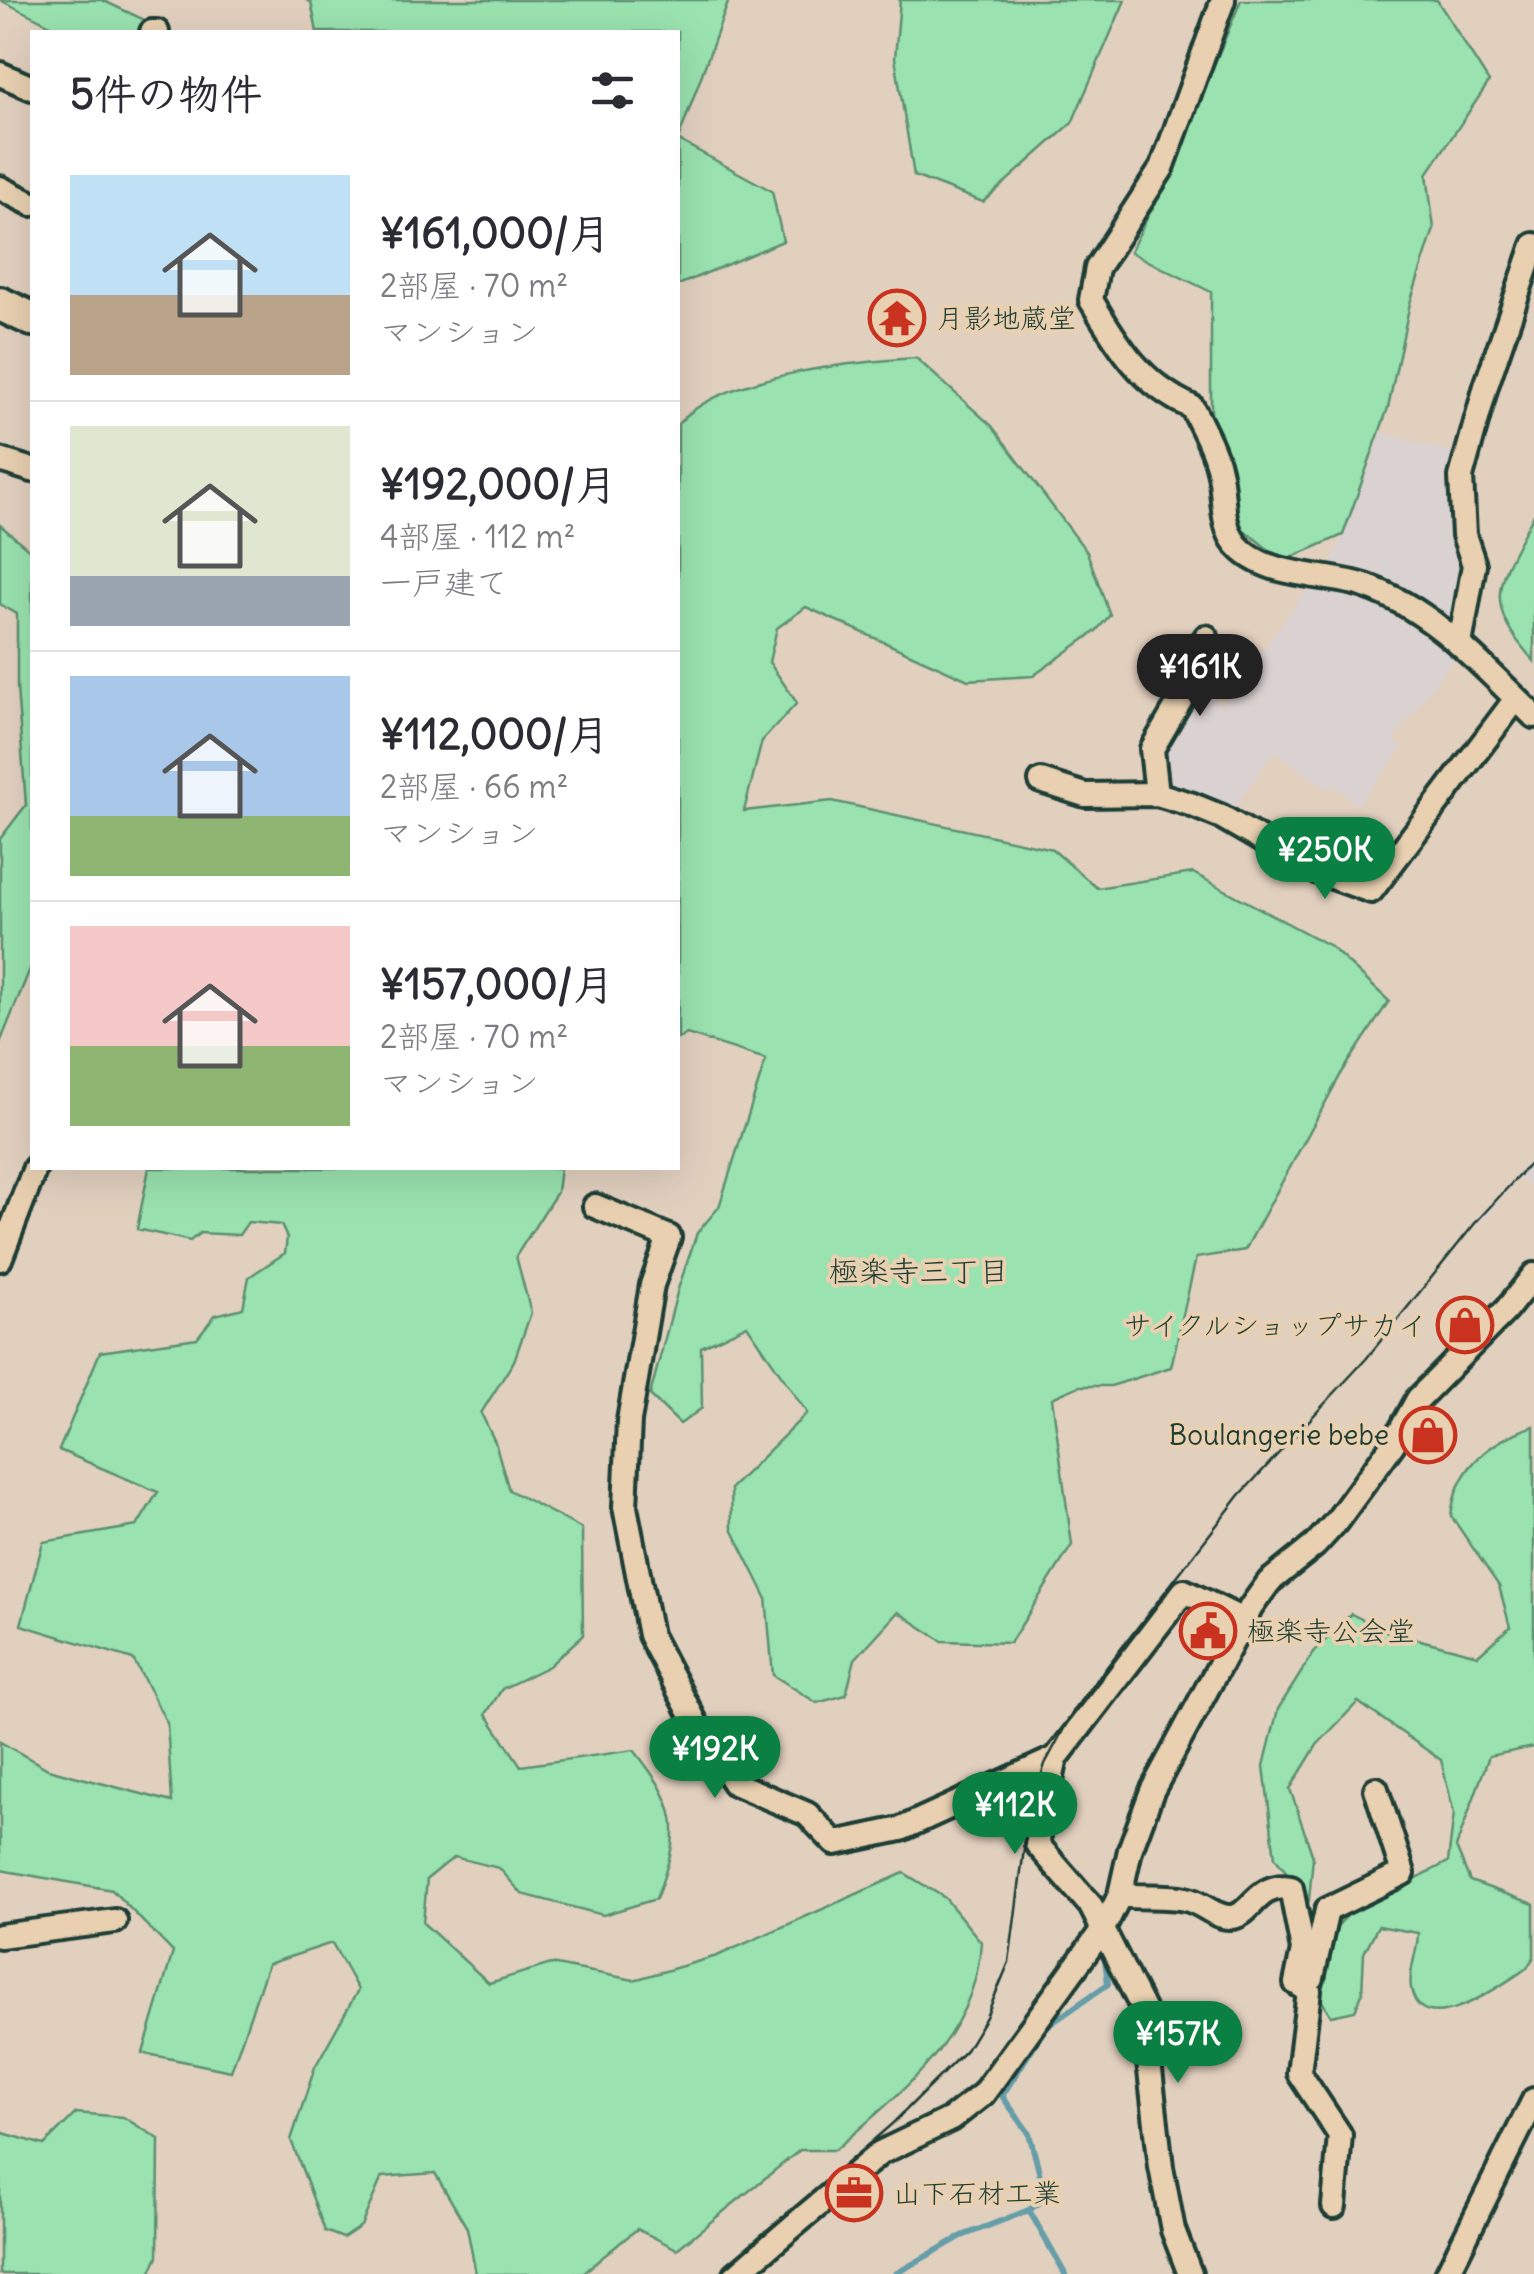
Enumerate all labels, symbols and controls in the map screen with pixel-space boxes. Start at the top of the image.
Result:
icon: filters [585,63,640,118]
text: 5件の物件 [70,68,262,120]
text: ¥161,000/月 [380,207,611,259]
icon: home [150,215,270,335]
text: 2部屋 · 70 m² [380,265,568,306]
temple icon: 月影地蔵堂 [867,288,927,348]
place label: 月影地蔵堂 [936,300,1076,336]
text: マンション [380,311,539,352]
text: ¥192,000/月 [380,458,617,510]
icon: home [150,466,270,586]
text: 4部屋 · 112 m² [380,516,575,557]
text: 一戸建て [380,562,508,603]
pin: ¥161K [1130,634,1270,719]
text: ¥161K [1159,646,1241,687]
text: ¥112,000/月 [380,708,609,760]
icon: home [150,716,270,836]
text: 2部屋 · 66 m² [380,766,568,807]
text: マンション [380,812,539,853]
pin: ¥250K [1255,817,1395,902]
text: ¥250K [1277,829,1373,870]
text: ¥157,000/月 [380,958,615,1010]
icon: home [150,966,270,1086]
text: 2部屋 · 70 m² [380,1016,568,1057]
text: マンション [380,1062,539,1103]
district label: 極楽寺三丁目 [829,1252,1009,1290]
shop icon: サイクルショップサカイ [1435,1295,1495,1355]
place label: サイクルショップサカイ [1124,1307,1426,1343]
shop icon: Boulangerie bebe [1398,1405,1458,1465]
place label: Boulangerie bebe [1169,1417,1389,1453]
public building icon: 極楽寺公会堂 [1178,1601,1238,1661]
place label: 極楽寺公会堂 [1247,1613,1415,1649]
pin: ¥192K [645,1716,785,1801]
text: ¥192K [671,1728,759,1769]
pin: ¥112K [945,1772,1085,1857]
text: ¥112K [974,1784,1056,1825]
pin: ¥157K [1108,2001,1248,2086]
text: ¥157K [1135,2013,1221,2054]
office icon: 山下石材工業 [824,2163,884,2223]
place label: 山下石材工業 [893,2175,1061,2211]

